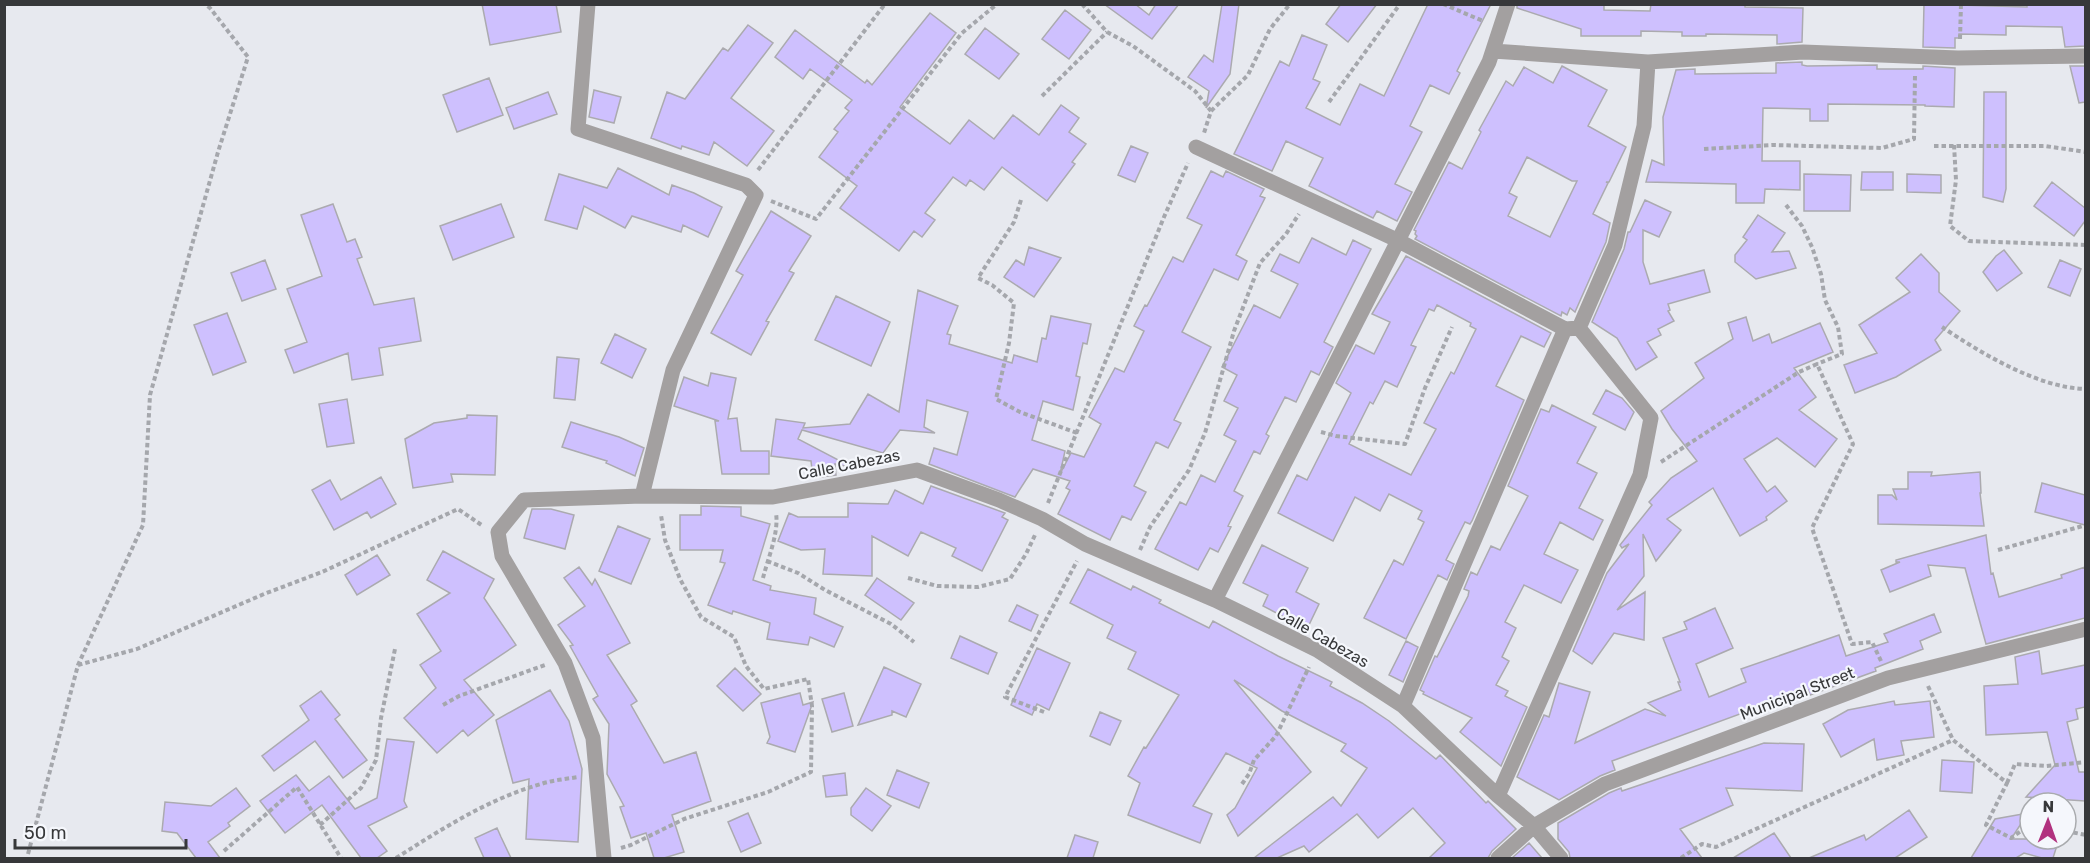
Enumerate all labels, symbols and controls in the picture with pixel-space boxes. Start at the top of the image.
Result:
street label: Calle Cabezas [797,445,902,484]
street label: Calle Cabezas [1273,603,1372,671]
street label: Municipal Street [1737,663,1857,724]
north arrow [2018,791,2078,851]
text: N [2042,797,2054,816]
scale bar [15,812,186,850]
text: 50 m [24,822,67,844]

